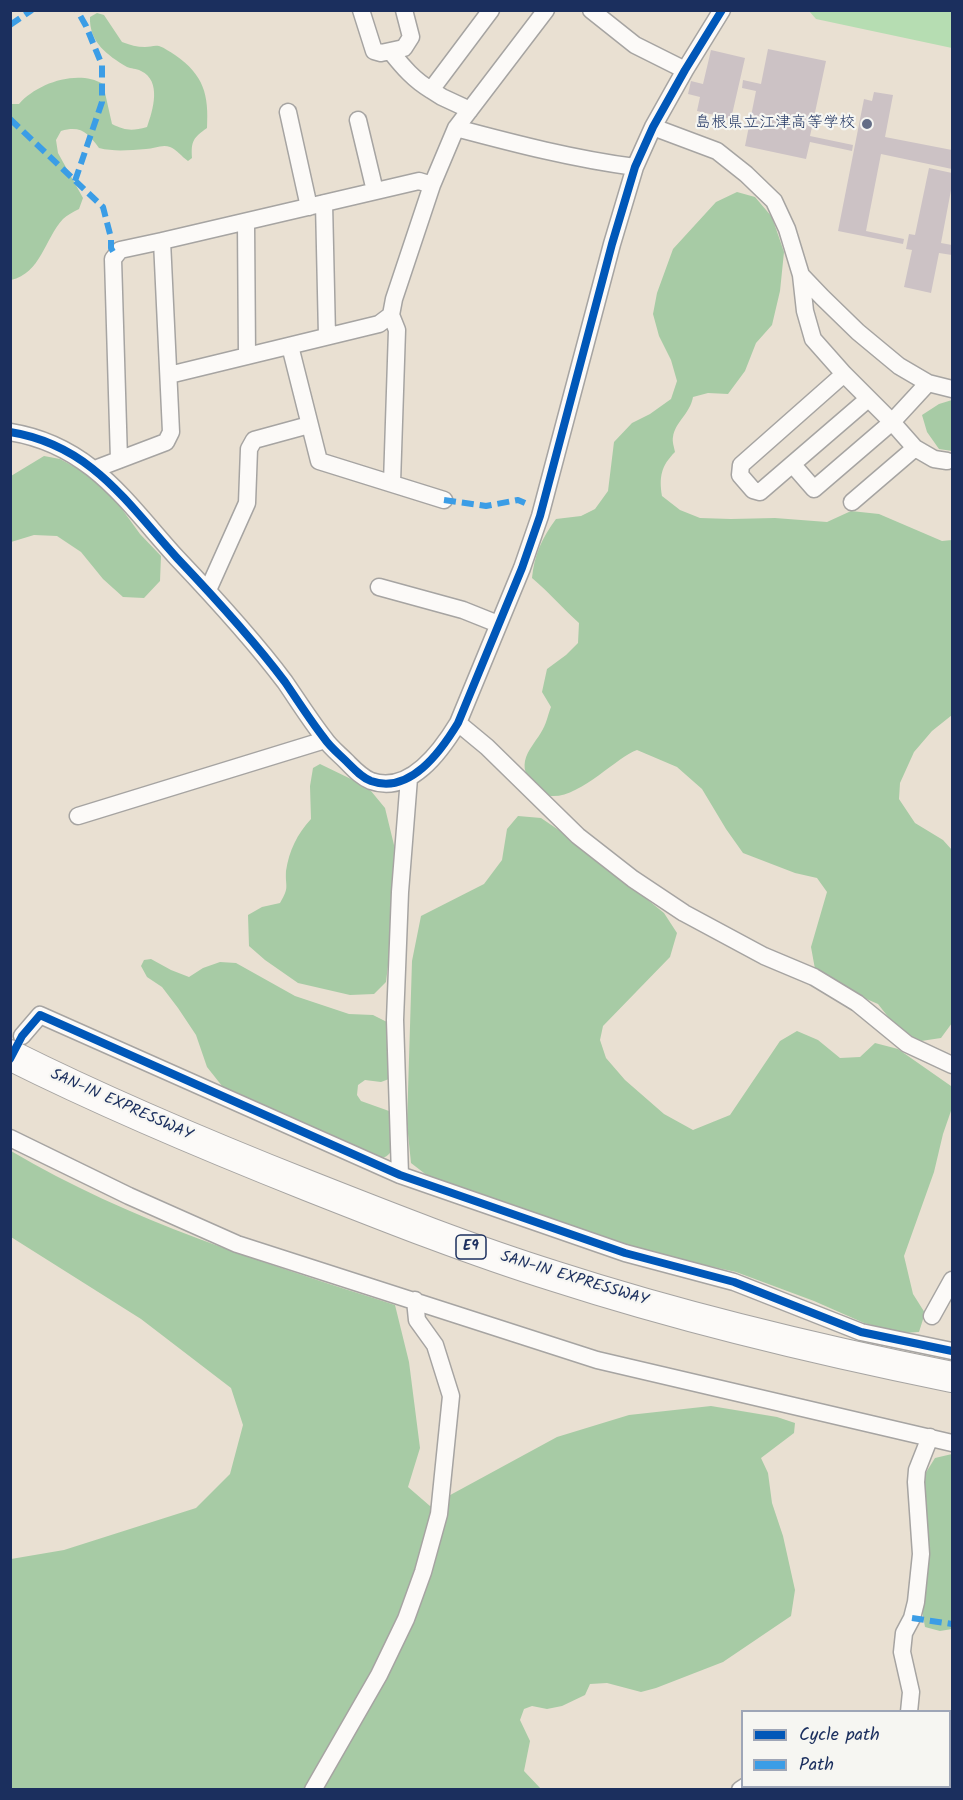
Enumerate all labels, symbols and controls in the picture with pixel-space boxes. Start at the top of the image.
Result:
place label: 島根県立江津高等学校 [695,114,855,134]
marker: 島根県立江津高等学校 [860,117,874,131]
street label: SAN-IN EXPRESSWAY [47,1066,195,1146]
road number: E9 [456,1235,486,1259]
street label: SAN-IN EXPRESSWAY [498,1248,650,1312]
legend [741,1710,951,1788]
text: Cycle path [799,1721,880,1750]
text: Path [799,1751,834,1780]

